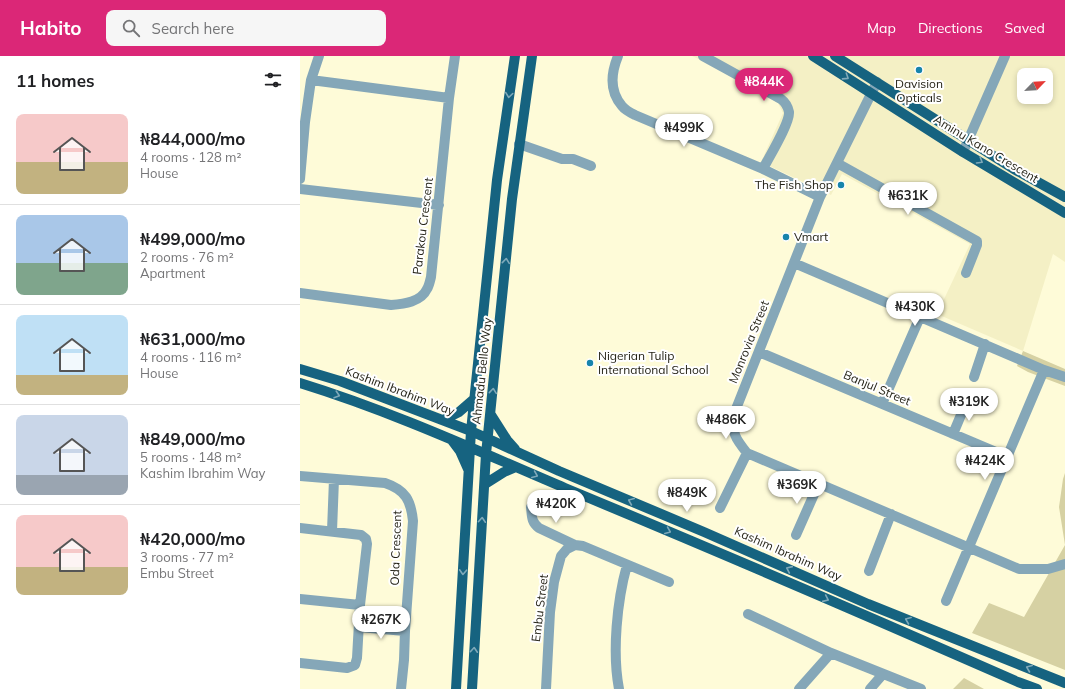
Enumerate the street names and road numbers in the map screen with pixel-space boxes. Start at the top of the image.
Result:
street label: Aminu Kano Crescent [931,111,1041,186]
street label: Parakou Crescent [409,177,436,275]
street label: Monrovia Street [725,298,772,385]
street label: Ahmadu Bello Way [468,316,495,425]
street label: Kashim Ibrahim Way [343,363,458,419]
street label: Banjul Street [841,367,913,408]
street label: Oda Crescent [387,510,404,586]
street label: Kashim Ibrahim Way [732,523,845,584]
street label: Embu Street [528,573,551,643]

